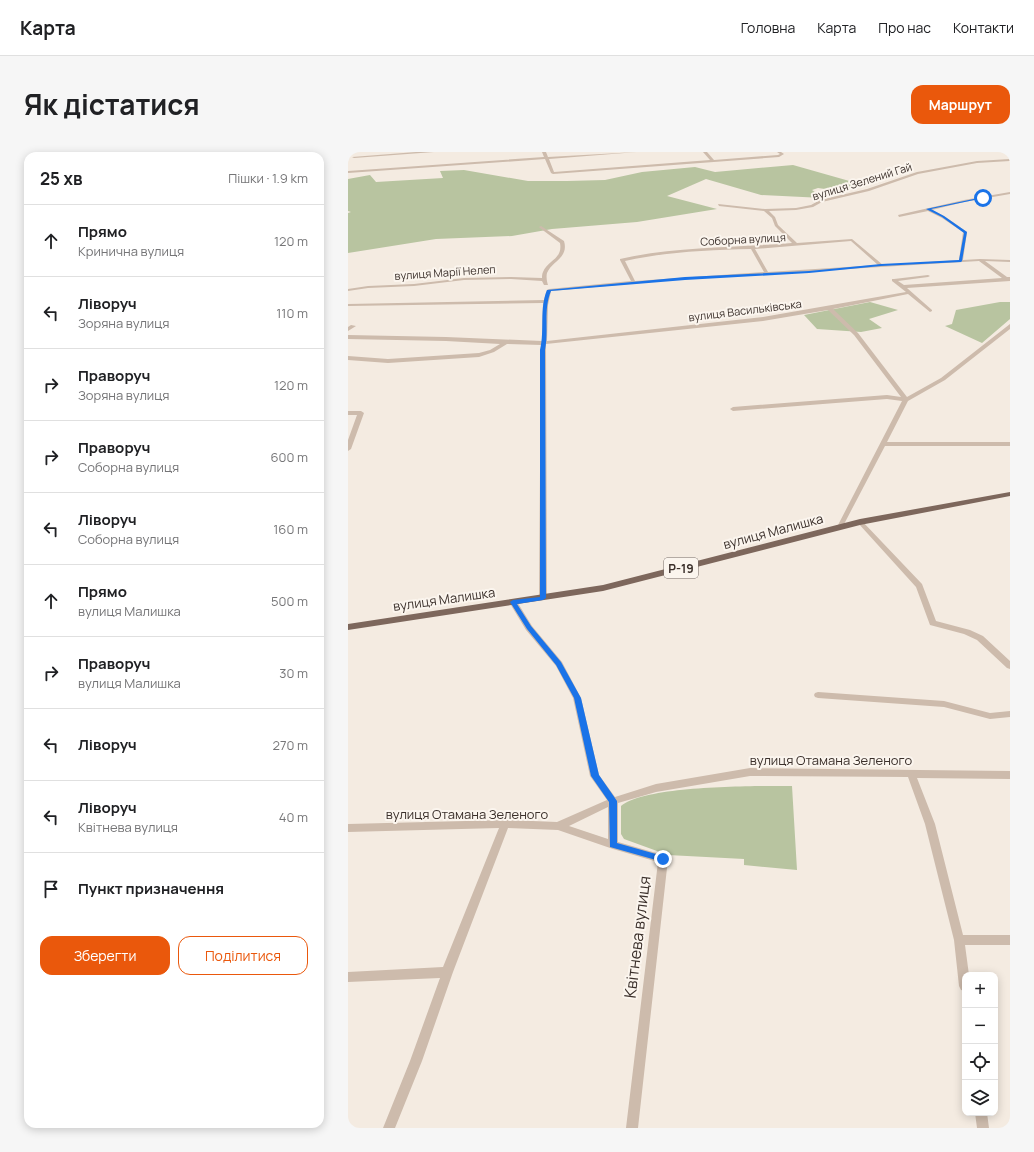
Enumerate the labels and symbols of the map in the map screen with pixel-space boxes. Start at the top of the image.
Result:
street label: вулиця Зелений Гай [810,159,914,203]
route start [974,189,992,207]
street label: Соборна вулиця [700,229,786,249]
street label: вулиця Марії Нелеп [394,261,496,283]
street label: вулиця Васильківська [688,296,802,324]
street label: вулиця Малишка [721,509,825,553]
road number: Р-19 [664,558,698,578]
street label: вулиця Малишка [392,583,496,615]
street label: вулиця Отамана Зеленого [750,751,912,769]
street label: вулиця Отамана Зеленого [386,805,548,823]
route end [654,850,672,868]
street label: Квітнева вулиця [619,875,655,999]

